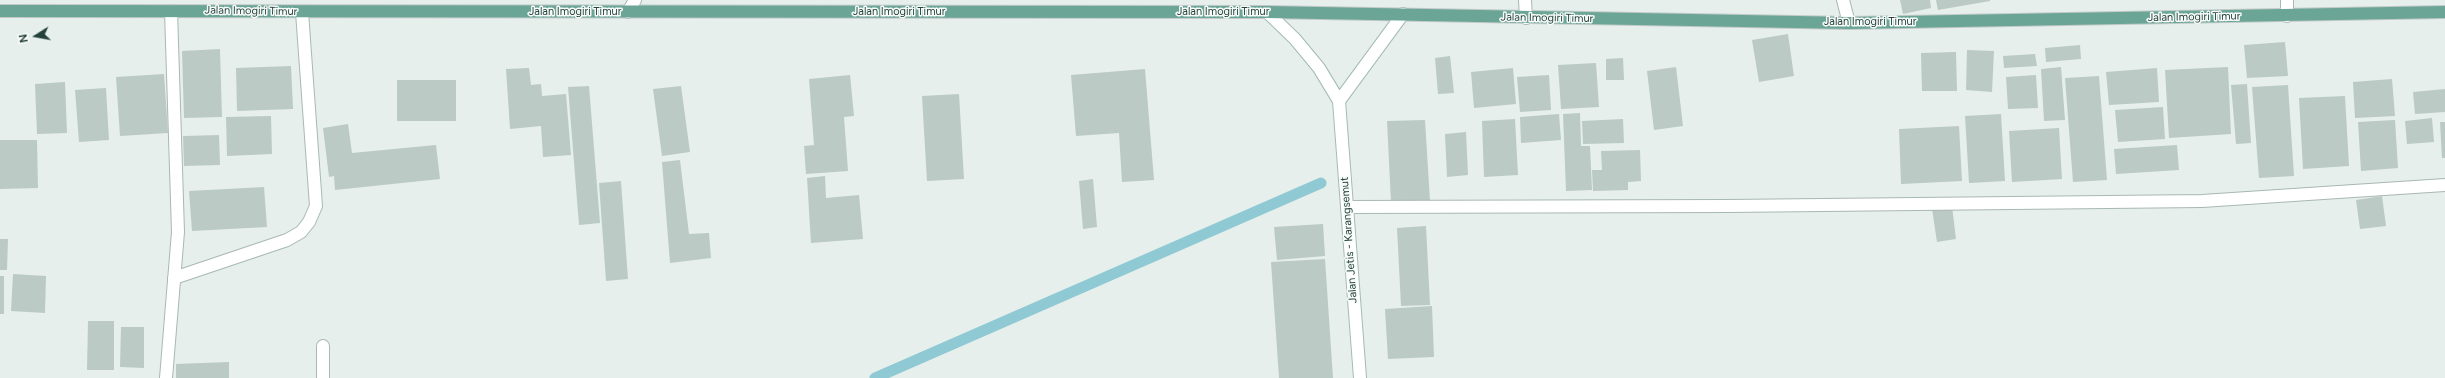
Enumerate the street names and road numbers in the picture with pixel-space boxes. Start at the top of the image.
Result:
street label: Jalan Imogiri Timur [205,4,297,18]
street label: Jalan Imogiri Timur [529,5,621,19]
street label: Jalan Imogiri Timur [853,5,945,19]
street label: Jalan Imogiri Timur [1177,5,1269,19]
street label: Jalan Imogiri Timur [2148,10,2240,24]
street label: Jalan Imogiri Timur [1501,11,1593,25]
street label: Jalan Imogiri Timur [1824,15,1916,29]
street label: Jalan Jetis - Karangsemut [1338,176,1360,304]

